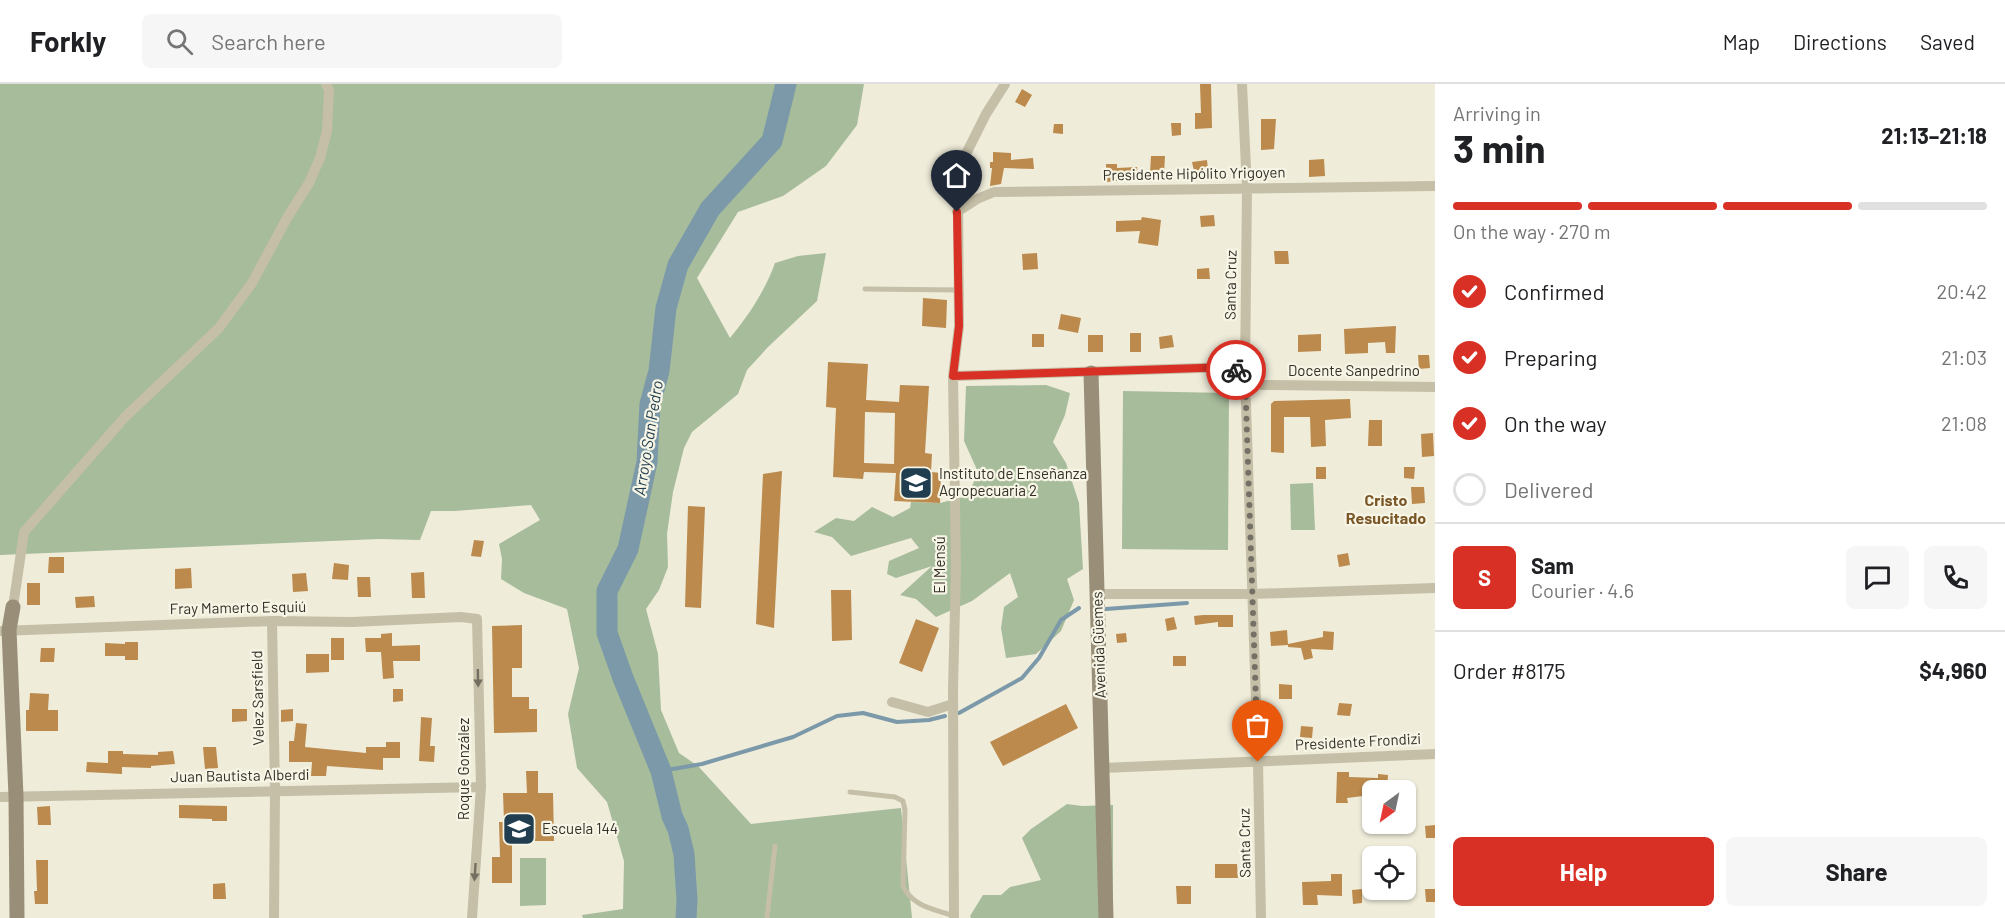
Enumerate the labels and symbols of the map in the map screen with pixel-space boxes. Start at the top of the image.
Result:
pin [931,150,982,212]
street label: Presidente Hipólito Yrigoyen [1102,162,1286,184]
street label: Santa Cruz [1220,250,1240,320]
courier [1206,340,1266,400]
street label: Docente Sanpedrino [1288,361,1420,379]
water label: Arroyo San Pedro [629,379,666,497]
place label: Instituto de Enseñanza Agropecuaria 2 [939,464,1087,499]
school or university icon: Instituto de Enseñanza Agropecuaria 2 [898,465,934,501]
district label: Cristo Resucitado [1346,490,1426,527]
street label: El Mensú [930,536,948,594]
street label: Avenida Güemes [1087,591,1109,699]
street label: Fray Mamerto Esquiú [170,597,306,617]
street label: Velez Sarsfield [247,650,267,746]
one-way arrow [474,668,483,687]
pin [1232,700,1283,762]
street label: Roque González [454,717,472,820]
street label: Presidente Frondizi [1295,729,1421,753]
street label: Juan Bautista Alberdi [170,765,310,785]
north arrow [1362,780,1416,834]
street label: Santa Cruz [1234,808,1254,878]
school or university icon: Escuela 144 [501,811,537,847]
place label: Escuela 144 [542,819,618,837]
one-way arrow [471,863,480,882]

